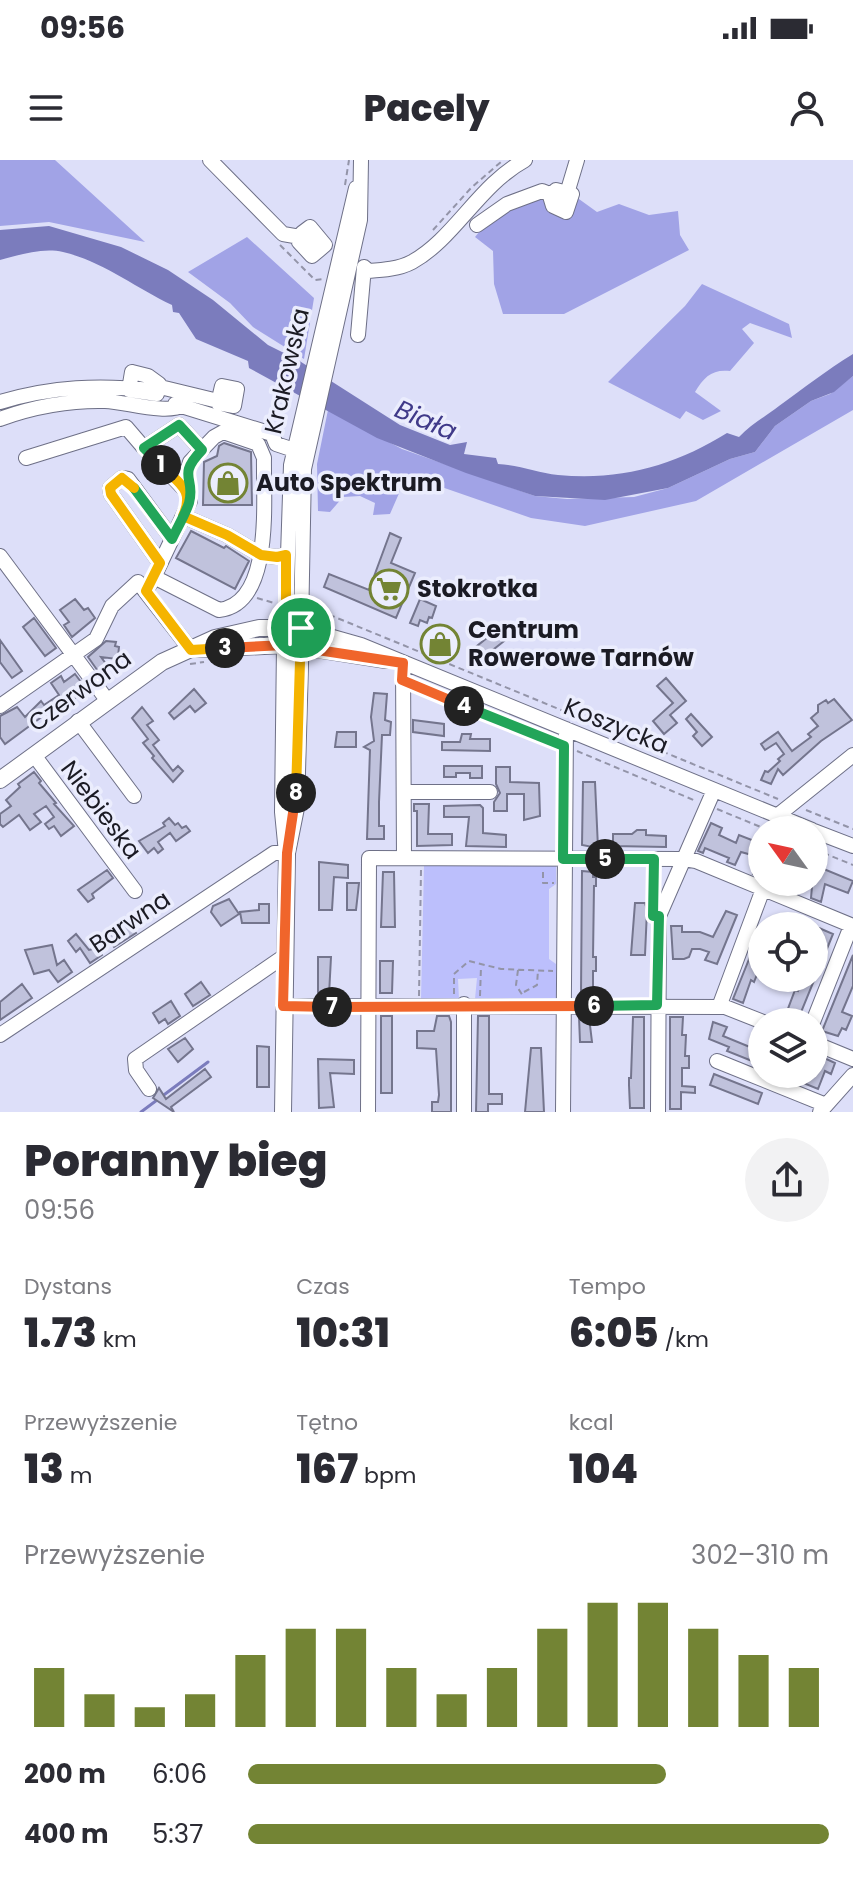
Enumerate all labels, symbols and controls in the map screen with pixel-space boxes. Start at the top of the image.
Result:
text: 09:56 [40,6,125,49]
text: Pacely [363,83,490,134]
icon: menu [24,86,68,130]
icon: person [785,86,829,130]
street label: Krakowska [256,305,317,437]
water label: Biała [390,391,462,449]
pin: 1 [141,445,181,485]
text: 1 [157,449,165,480]
shop icon: Auto Spektrum [207,462,249,504]
place label: Auto Spektrum [256,466,442,499]
supermarket icon: Stokrotka [368,568,410,610]
place label: Stokrotka [417,572,538,605]
pin [267,594,335,662]
icon: arrive [279,606,323,650]
place label: Centrum Rowerowe Tarnów [468,613,694,674]
shop icon: Centrum Rowerowe Tarnów [419,623,461,665]
pin: 3 [205,628,245,668]
text: 3 [218,632,232,663]
street label: Czerwona [22,642,138,739]
pin: 4 [444,686,484,726]
text: 4 [457,690,471,721]
street label: Koszycka [559,690,673,761]
street label: Niebieska [53,754,149,866]
pin: 8 [276,773,316,813]
text: 8 [289,777,303,808]
north arrow [748,816,828,896]
map controls [748,816,828,1088]
pin: 5 [585,839,625,879]
text: 5 [598,843,612,874]
street label: Barwna [83,882,177,961]
button: locate [748,912,828,992]
pin: 6 [574,986,614,1026]
pin: 7 [312,987,352,1027]
text: 6 [587,990,601,1021]
text: 7 [326,991,338,1022]
button: layers [748,1008,828,1088]
text: Poranny bieg [24,1130,328,1191]
button: share [745,1138,829,1222]
text: 09:56 [24,1192,95,1228]
text: Dystans [24,1271,112,1302]
text: Czas [296,1271,350,1302]
text: Tempo [569,1271,646,1302]
text: 1.73 [24,1305,97,1361]
text: 10:31 [296,1305,390,1361]
text: 6:05 [569,1305,659,1361]
text: km [97,1324,137,1355]
text: /km [659,1324,709,1355]
text: Przewyższenie [24,1407,177,1438]
text: Tętno [296,1407,358,1438]
text: kcal [569,1407,614,1438]
text: 13 [24,1441,64,1497]
text: 167 [296,1441,358,1497]
text: 104 [569,1441,638,1497]
text: m [64,1460,92,1491]
text: bpm [358,1460,416,1491]
text: Przewyższenie [24,1537,205,1573]
text: 302–310 m [691,1537,829,1573]
text: 200 m [24,1756,106,1792]
text: 6:06 [152,1756,207,1792]
text: 400 m [24,1816,109,1852]
text: 5:37 [152,1816,203,1852]

